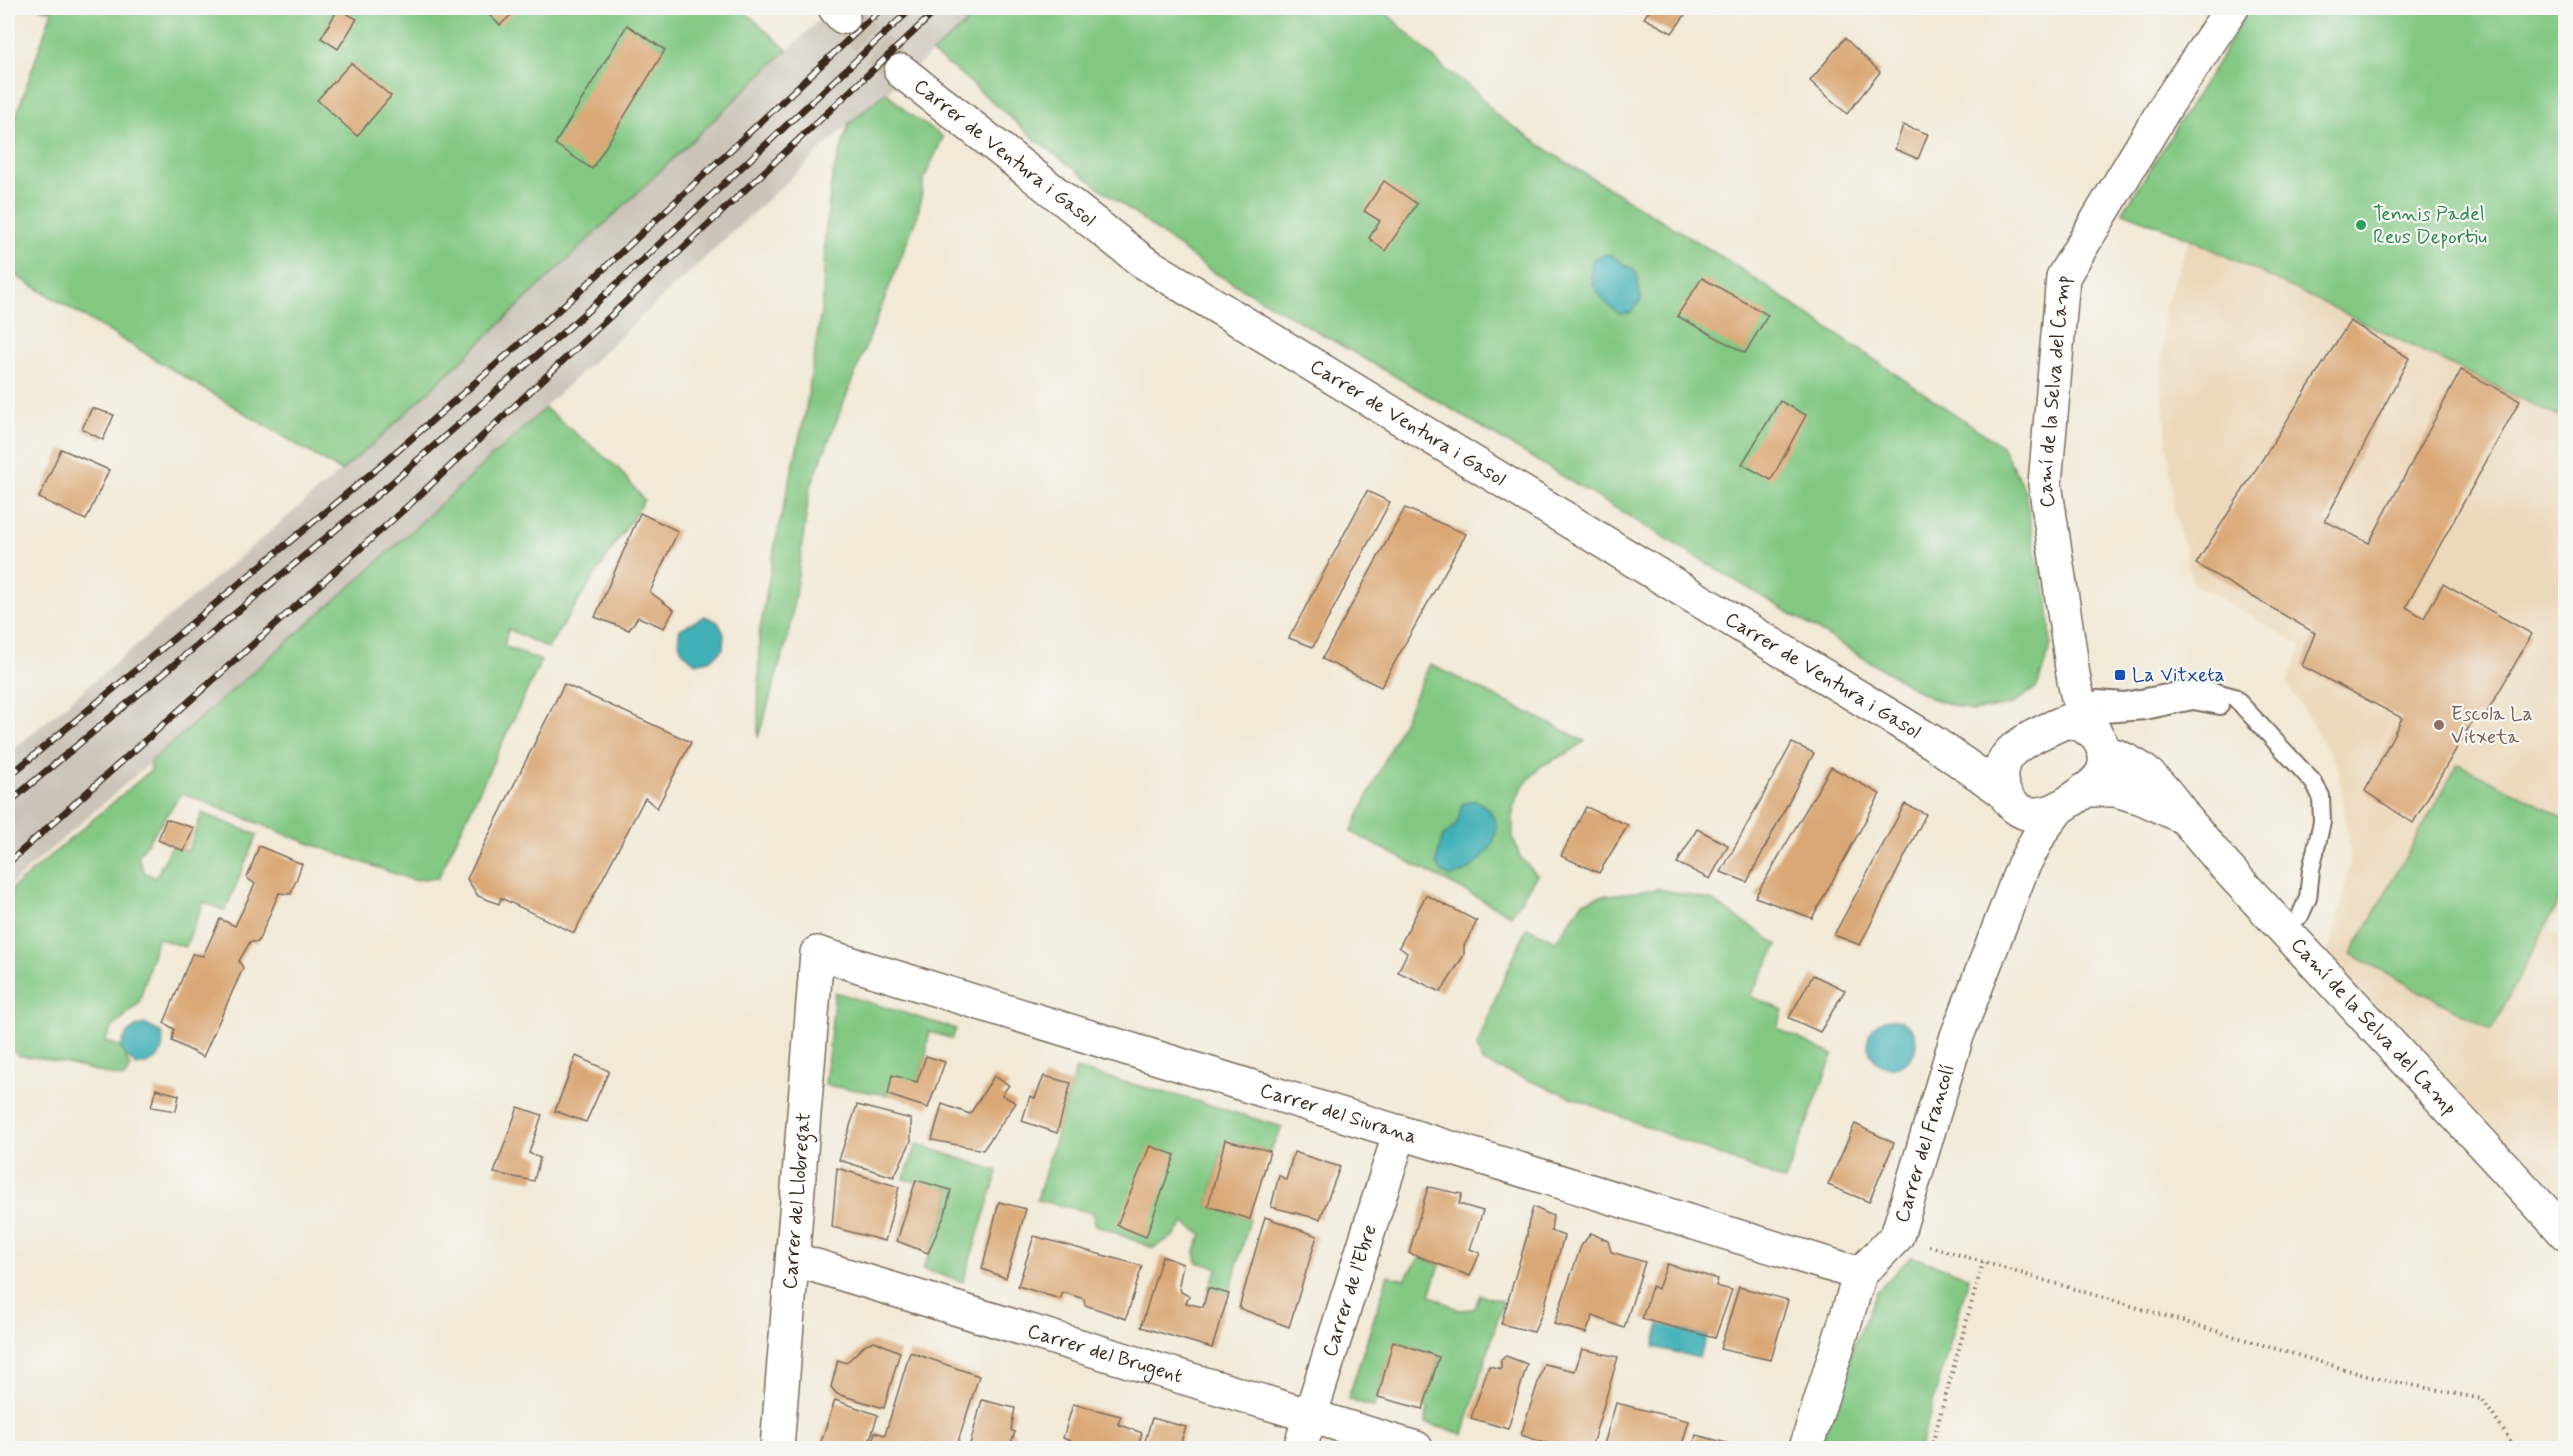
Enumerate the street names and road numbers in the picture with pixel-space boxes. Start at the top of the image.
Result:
street label: Carrer de Ventura i Gasol [908,73,1101,233]
street label: Camí de la Selva del Camp [2032,274,2077,510]
street label: Carrer de Ventura i Gasol [1305,353,1511,493]
street label: Carrer de Ventura i Gasol [1720,605,1926,745]
street label: Camí de la Selva del Camp [2285,932,2463,1121]
street label: Carrer del Francolí [1888,1061,1961,1226]
street label: Carrer del Siurana [1257,1077,1420,1150]
street label: Carrer del Llobregat [776,1111,818,1290]
street label: Carrer de l'Ebre [1316,1221,1383,1360]
street label: Carrer del Brugent [1024,1317,1186,1390]

